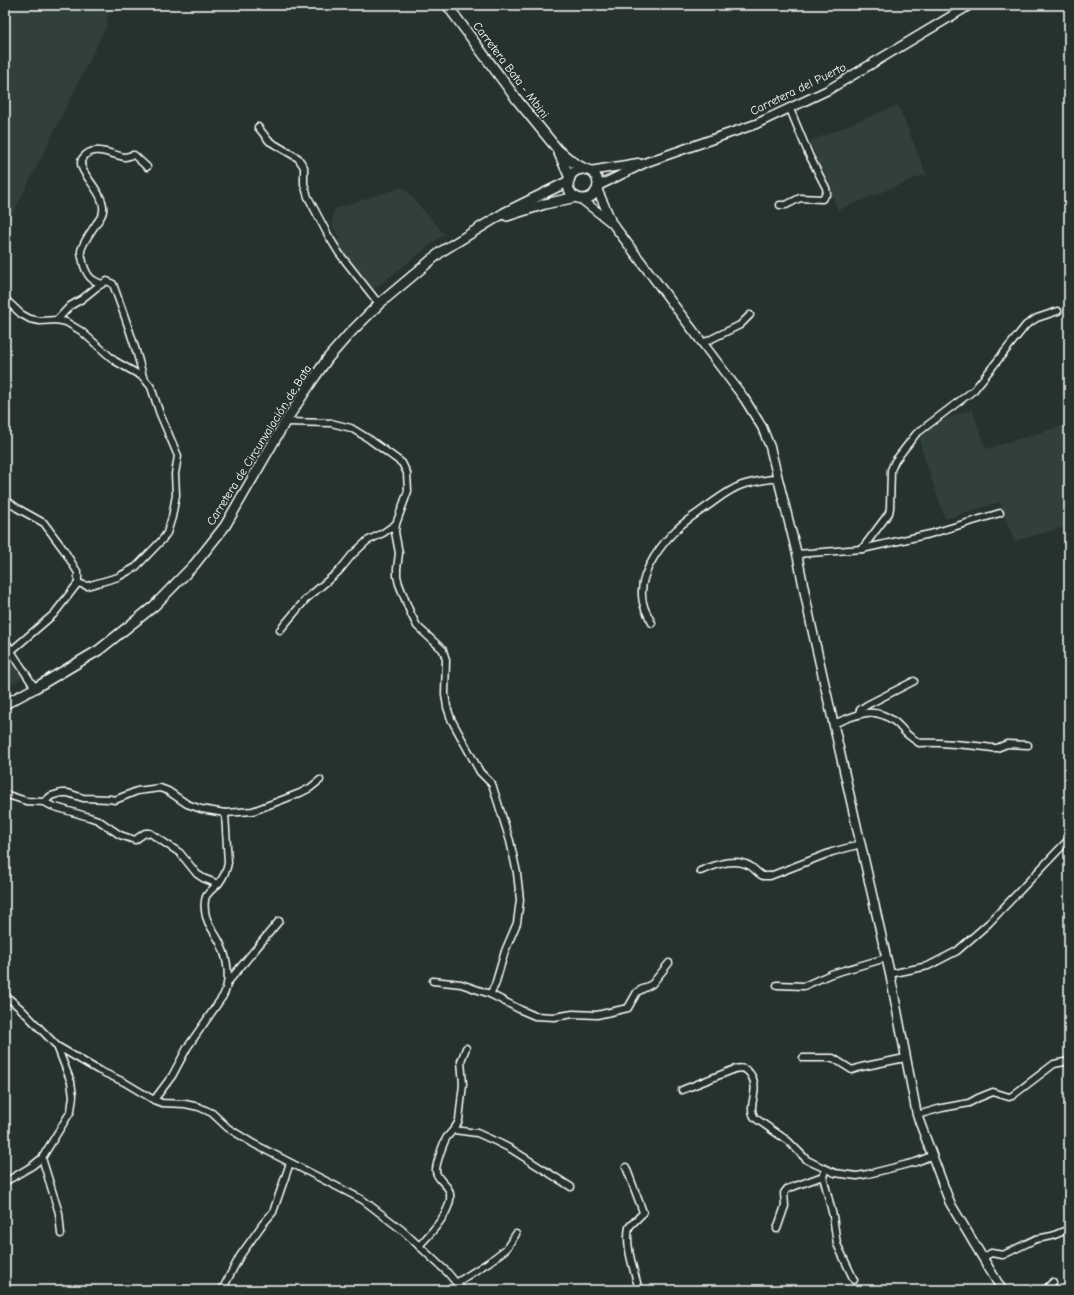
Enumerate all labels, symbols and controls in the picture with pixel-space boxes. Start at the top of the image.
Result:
street label: Carretera Bata - Mbini [470,19,552,121]
street label: Carretera del Puerto [748,60,848,118]
street label: Carretera de Circunvalación de Bata [204,362,314,528]

